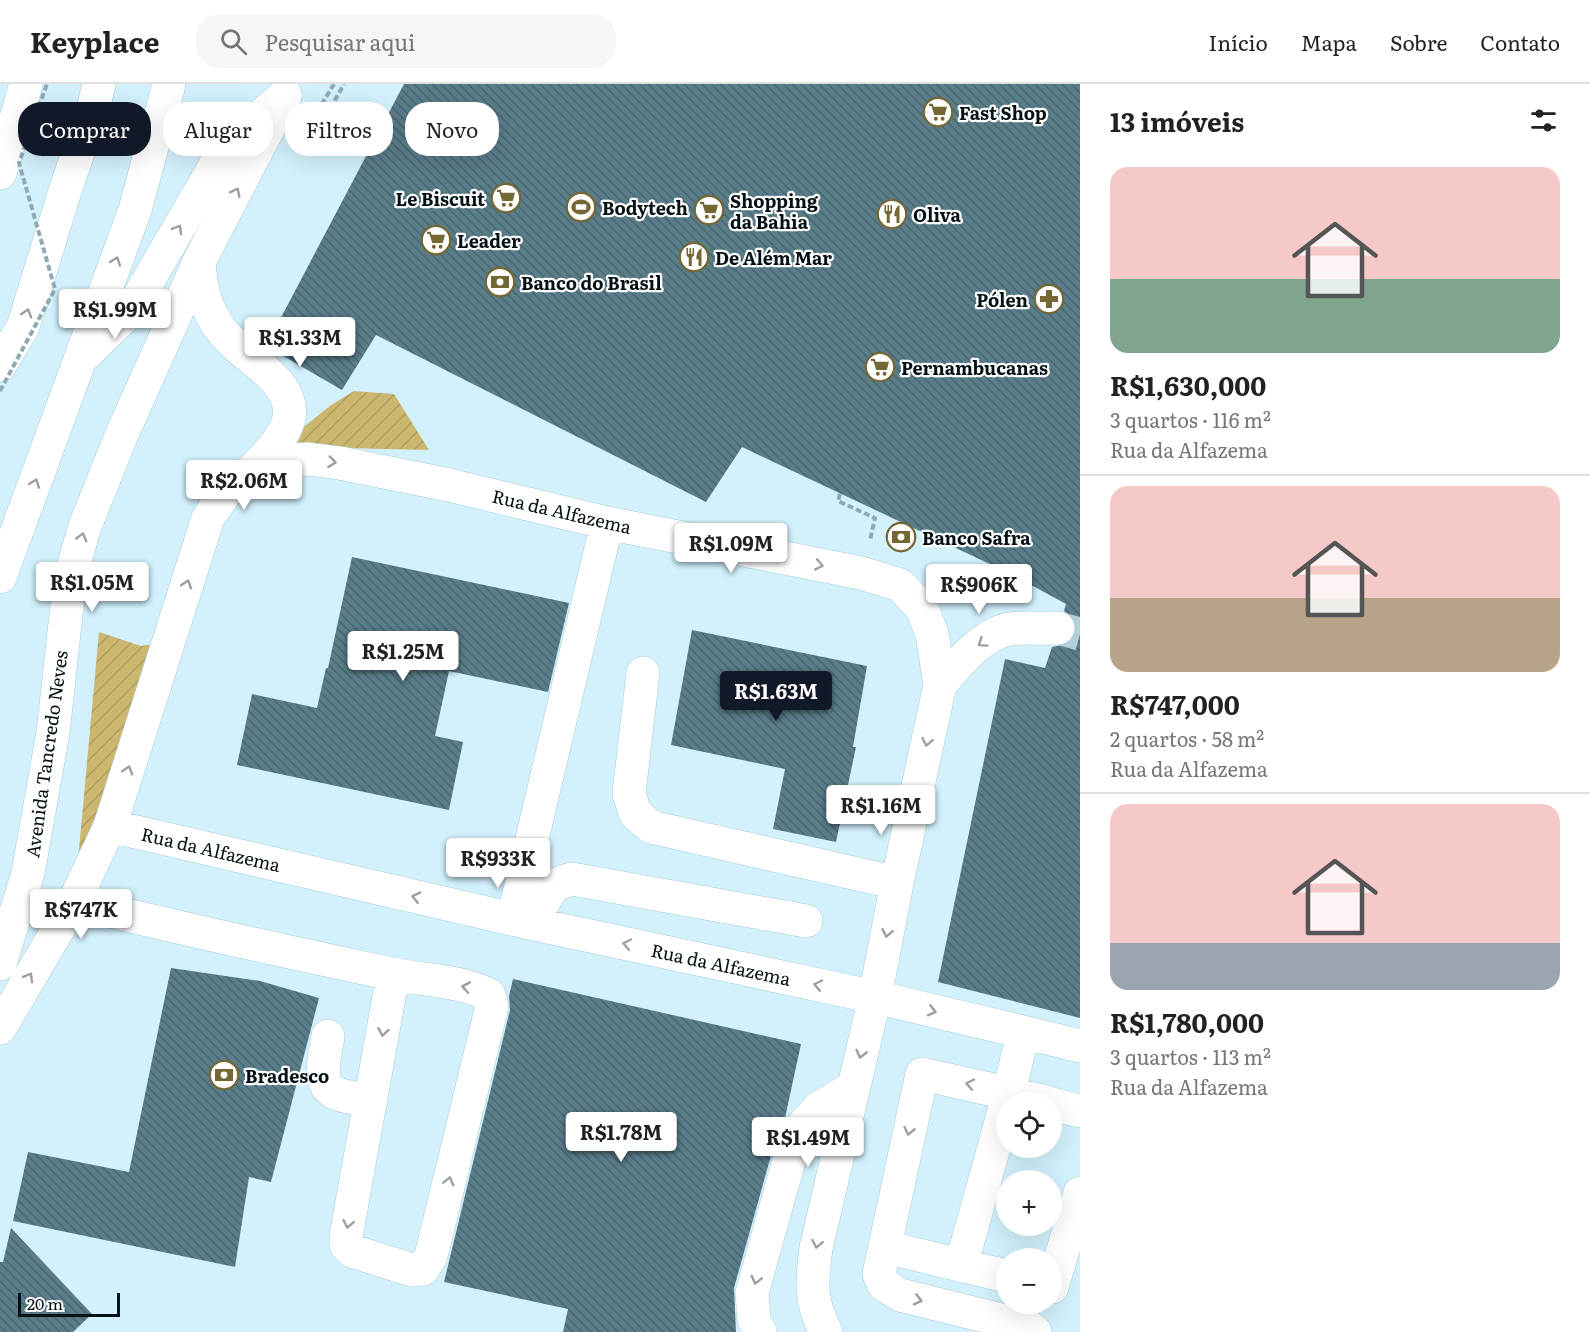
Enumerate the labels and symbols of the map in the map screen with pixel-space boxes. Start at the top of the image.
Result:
supermarket icon: Fast Shop [922,96,954,128]
place label: Fast Shop [959,99,1047,126]
supermarket icon: Le Biscuit [490,182,522,214]
place label: Le Biscuit [396,185,485,212]
one-way arrow [228,187,240,198]
place label: Shopping da Bahia [730,187,819,235]
sports icon: Bodytech [565,191,597,223]
place label: Bodytech [602,194,688,221]
supermarket icon: Shopping da Bahia [693,194,725,226]
restaurant icon: Oliva [876,198,908,230]
place label: Oliva [913,201,961,228]
supermarket icon: Leader [420,224,452,256]
one-way arrow [171,225,183,235]
place label: Leader [457,227,521,254]
restaurant icon: De Além Mar [678,241,710,273]
place label: De Além Mar [715,244,832,271]
one-way arrow [109,256,122,266]
bank icon: Banco do Brasil [484,266,516,298]
place label: Banco do Brasil [521,269,662,296]
pharmacy icon: Pólen [1033,283,1065,315]
place label: Pólen [976,286,1028,313]
pin: R$1.99M [60,289,170,340]
one-way arrow [20,308,32,319]
pin: R$1.33M [245,317,355,368]
supermarket icon: Pernambucanas [864,351,896,383]
place label: Pernambucanas [901,354,1048,381]
one-way arrow [327,455,336,468]
pin: R$2.06M [189,460,299,511]
one-way arrow [28,478,40,489]
street label: Rua da Alfazema [490,482,635,540]
bank icon: Banco Safra [885,521,917,553]
pin: R$1.09M [676,523,786,574]
place label: Banco Safra [922,524,1031,551]
one-way arrow [74,532,87,542]
one-way arrow [813,558,823,571]
pin: R$1.05M [37,562,147,613]
pin: R$906K [930,564,1028,615]
one-way arrow [179,579,192,590]
pin: R$1.25M [348,631,458,682]
one-way arrow [978,636,989,647]
street label: Avenida Tancredo Neves [18,649,74,859]
pin: R$1.63M [721,671,831,722]
one-way arrow [922,737,935,747]
one-way arrow [121,765,133,776]
pin: R$1.16M [826,785,936,836]
street label: Rua da Alfazema [139,820,284,878]
pin: R$933K [449,838,547,889]
pin: R$747K [32,889,130,940]
one-way arrow [412,891,422,904]
one-way arrow [881,928,894,938]
street label: Rua da Alfazema [649,936,794,992]
one-way arrow [622,938,632,951]
one-way arrow [22,973,33,983]
one-way arrow [813,979,823,992]
one-way arrow [462,981,472,994]
one-way arrow [927,1003,937,1016]
one-way arrow [378,1028,390,1037]
one-way arrow [856,1049,869,1059]
bank icon: Bradesco [208,1059,240,1091]
place label: Bradesco [245,1062,329,1089]
one-way arrow [965,1079,975,1092]
pin: R$1.78M [566,1112,676,1163]
pin: R$1.49M [753,1117,863,1168]
one-way arrow [904,1126,917,1136]
one-way arrow [441,1176,454,1186]
one-way arrow [342,1219,355,1229]
one-way arrow [811,1239,824,1249]
one-way arrow [750,1274,763,1284]
scale bar [18,1290,120,1318]
one-way arrow [912,1292,922,1305]

